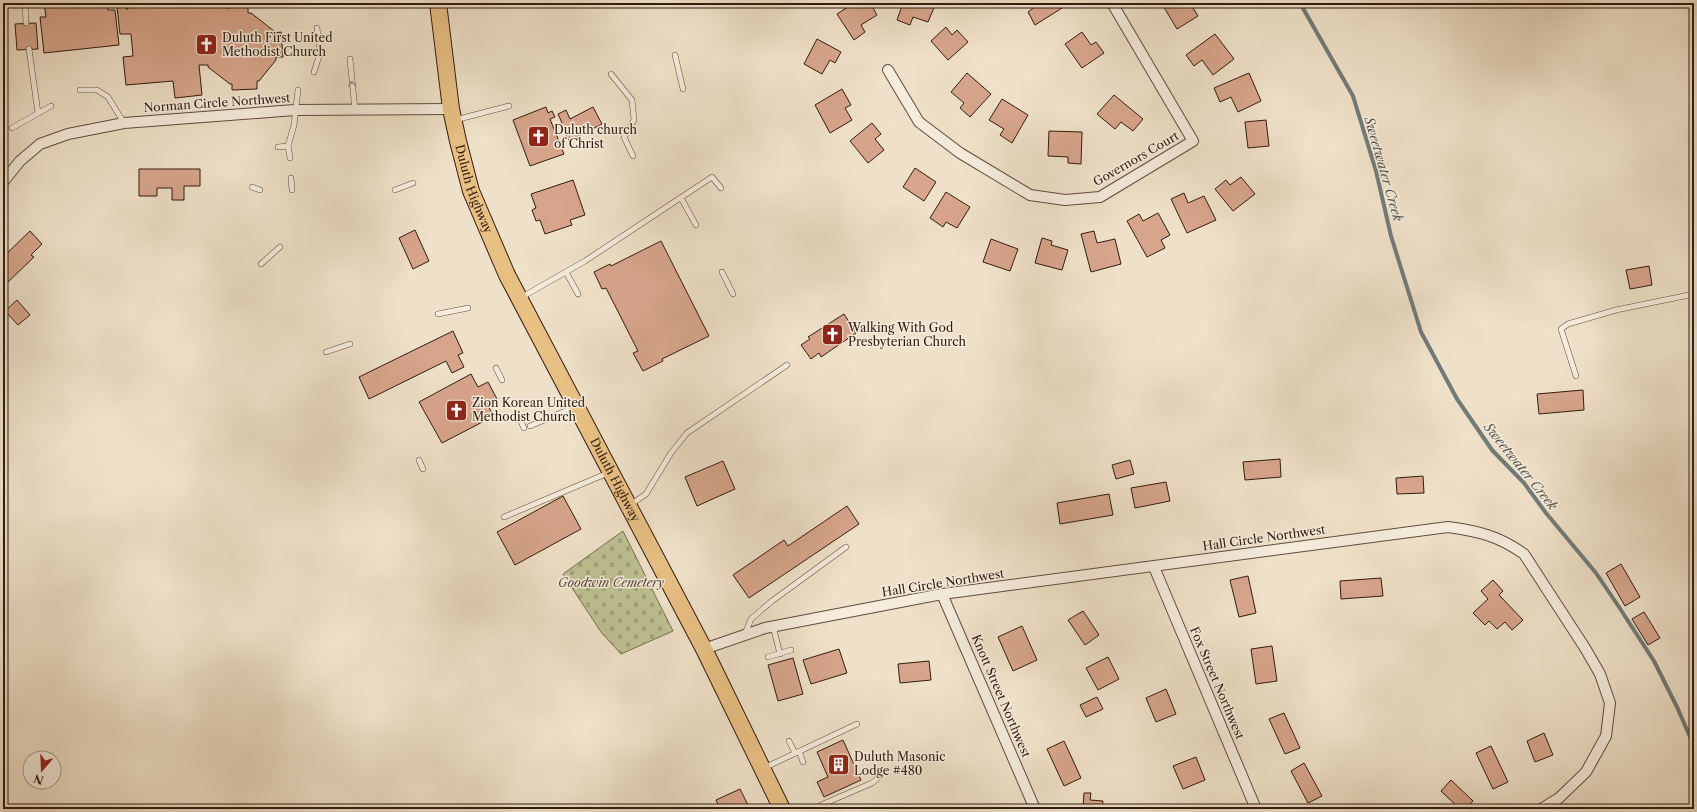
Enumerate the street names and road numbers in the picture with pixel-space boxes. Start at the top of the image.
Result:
street label: Norman Circle Northwest [143,90,292,115]
street label: Governors Court [1090,128,1182,189]
street label: Duluth Highway [452,143,496,236]
street label: Duluth Highway [587,435,644,524]
street label: Hall Circle Northwest [1202,521,1327,554]
street label: Hall Circle Northwest [881,565,1006,600]
street label: Fox Street Northwest [1187,624,1248,742]
street label: Knott Street Northwest [969,632,1035,760]

